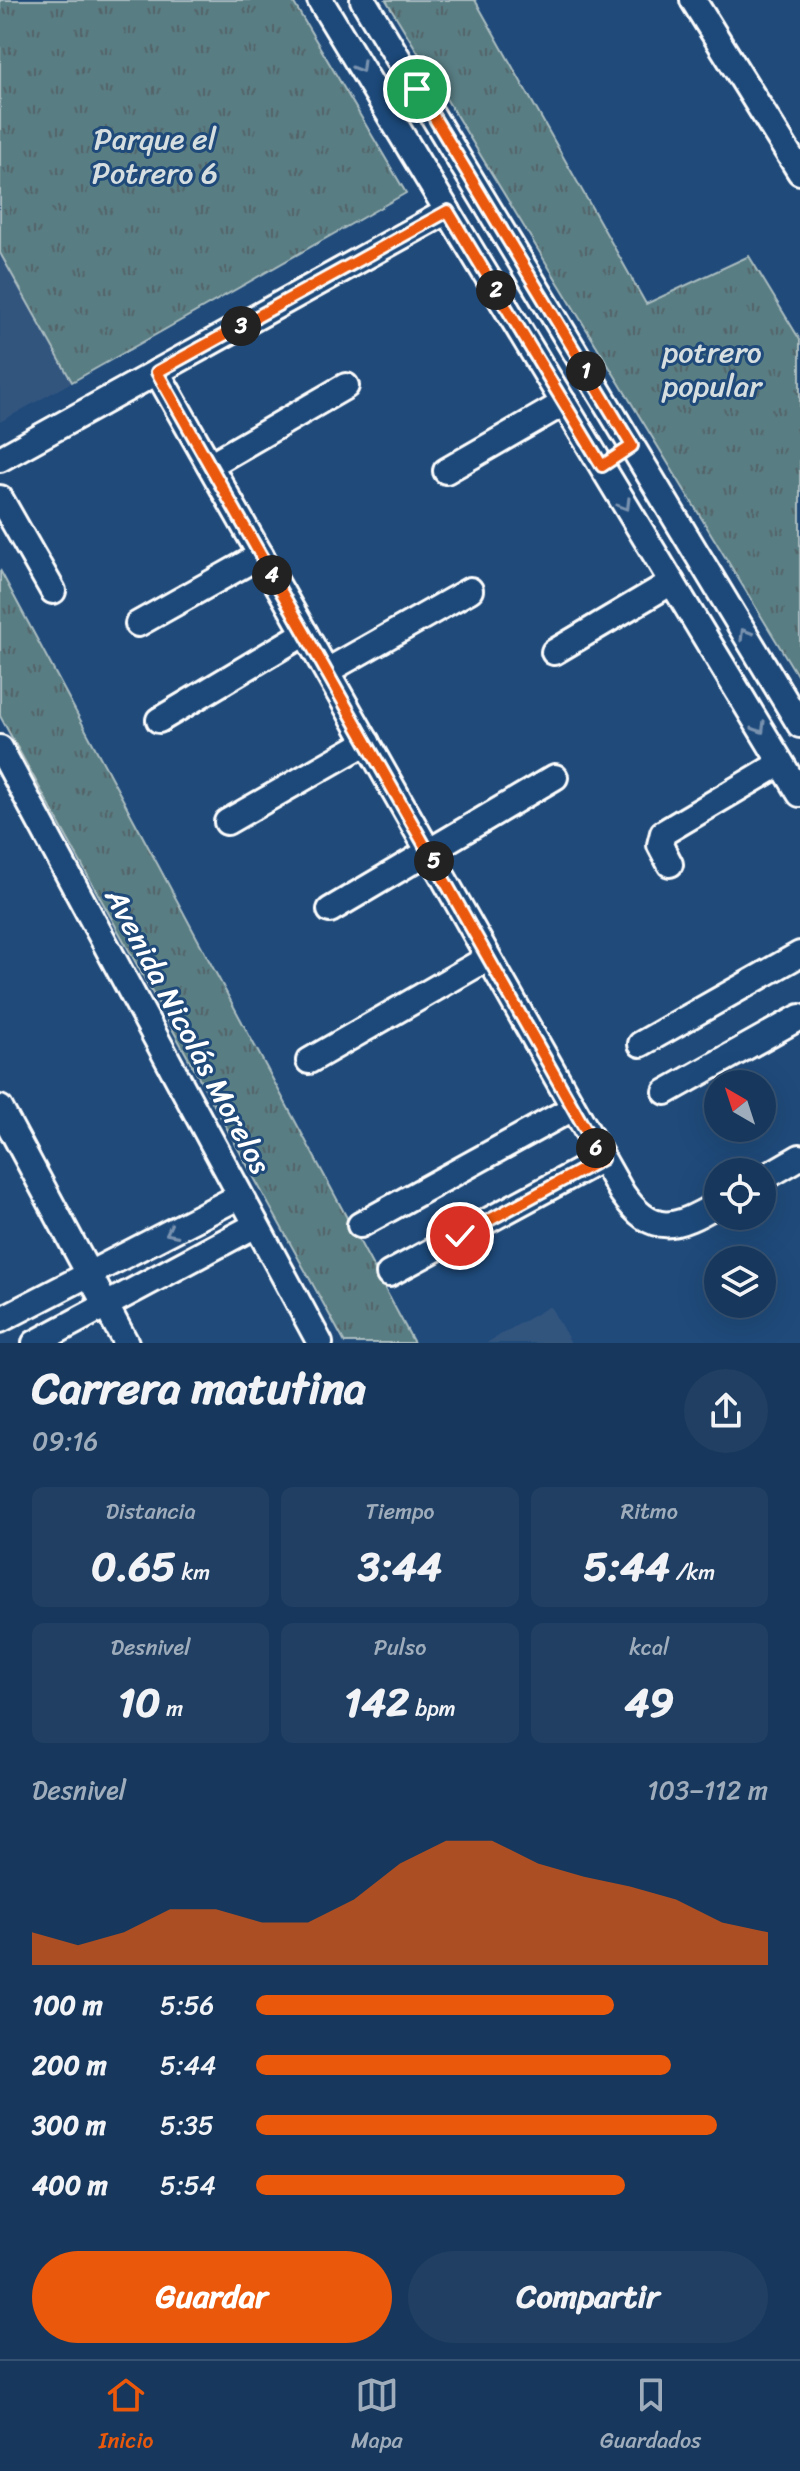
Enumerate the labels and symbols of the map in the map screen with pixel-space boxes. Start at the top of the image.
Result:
pin [383,55,451,123]
one-way arrow [351,58,366,73]
park label: Parque el Potrero 6 [92,112,218,200]
pin: 2 [476,270,516,310]
pin: 3 [221,306,261,346]
park label: potrero popular [660,325,763,413]
pin: 1 [566,351,606,391]
one-way arrow [616,496,631,511]
pin: 4 [252,555,292,595]
one-way arrow [740,628,755,643]
one-way arrow [750,719,765,733]
pin: 5 [414,841,454,881]
street label: Avenida Nicolás Morelos [89,877,287,1185]
north arrow [704,1070,776,1142]
pin: 6 [576,1128,616,1168]
pin [426,1202,494,1270]
one-way arrow [165,1222,180,1238]

